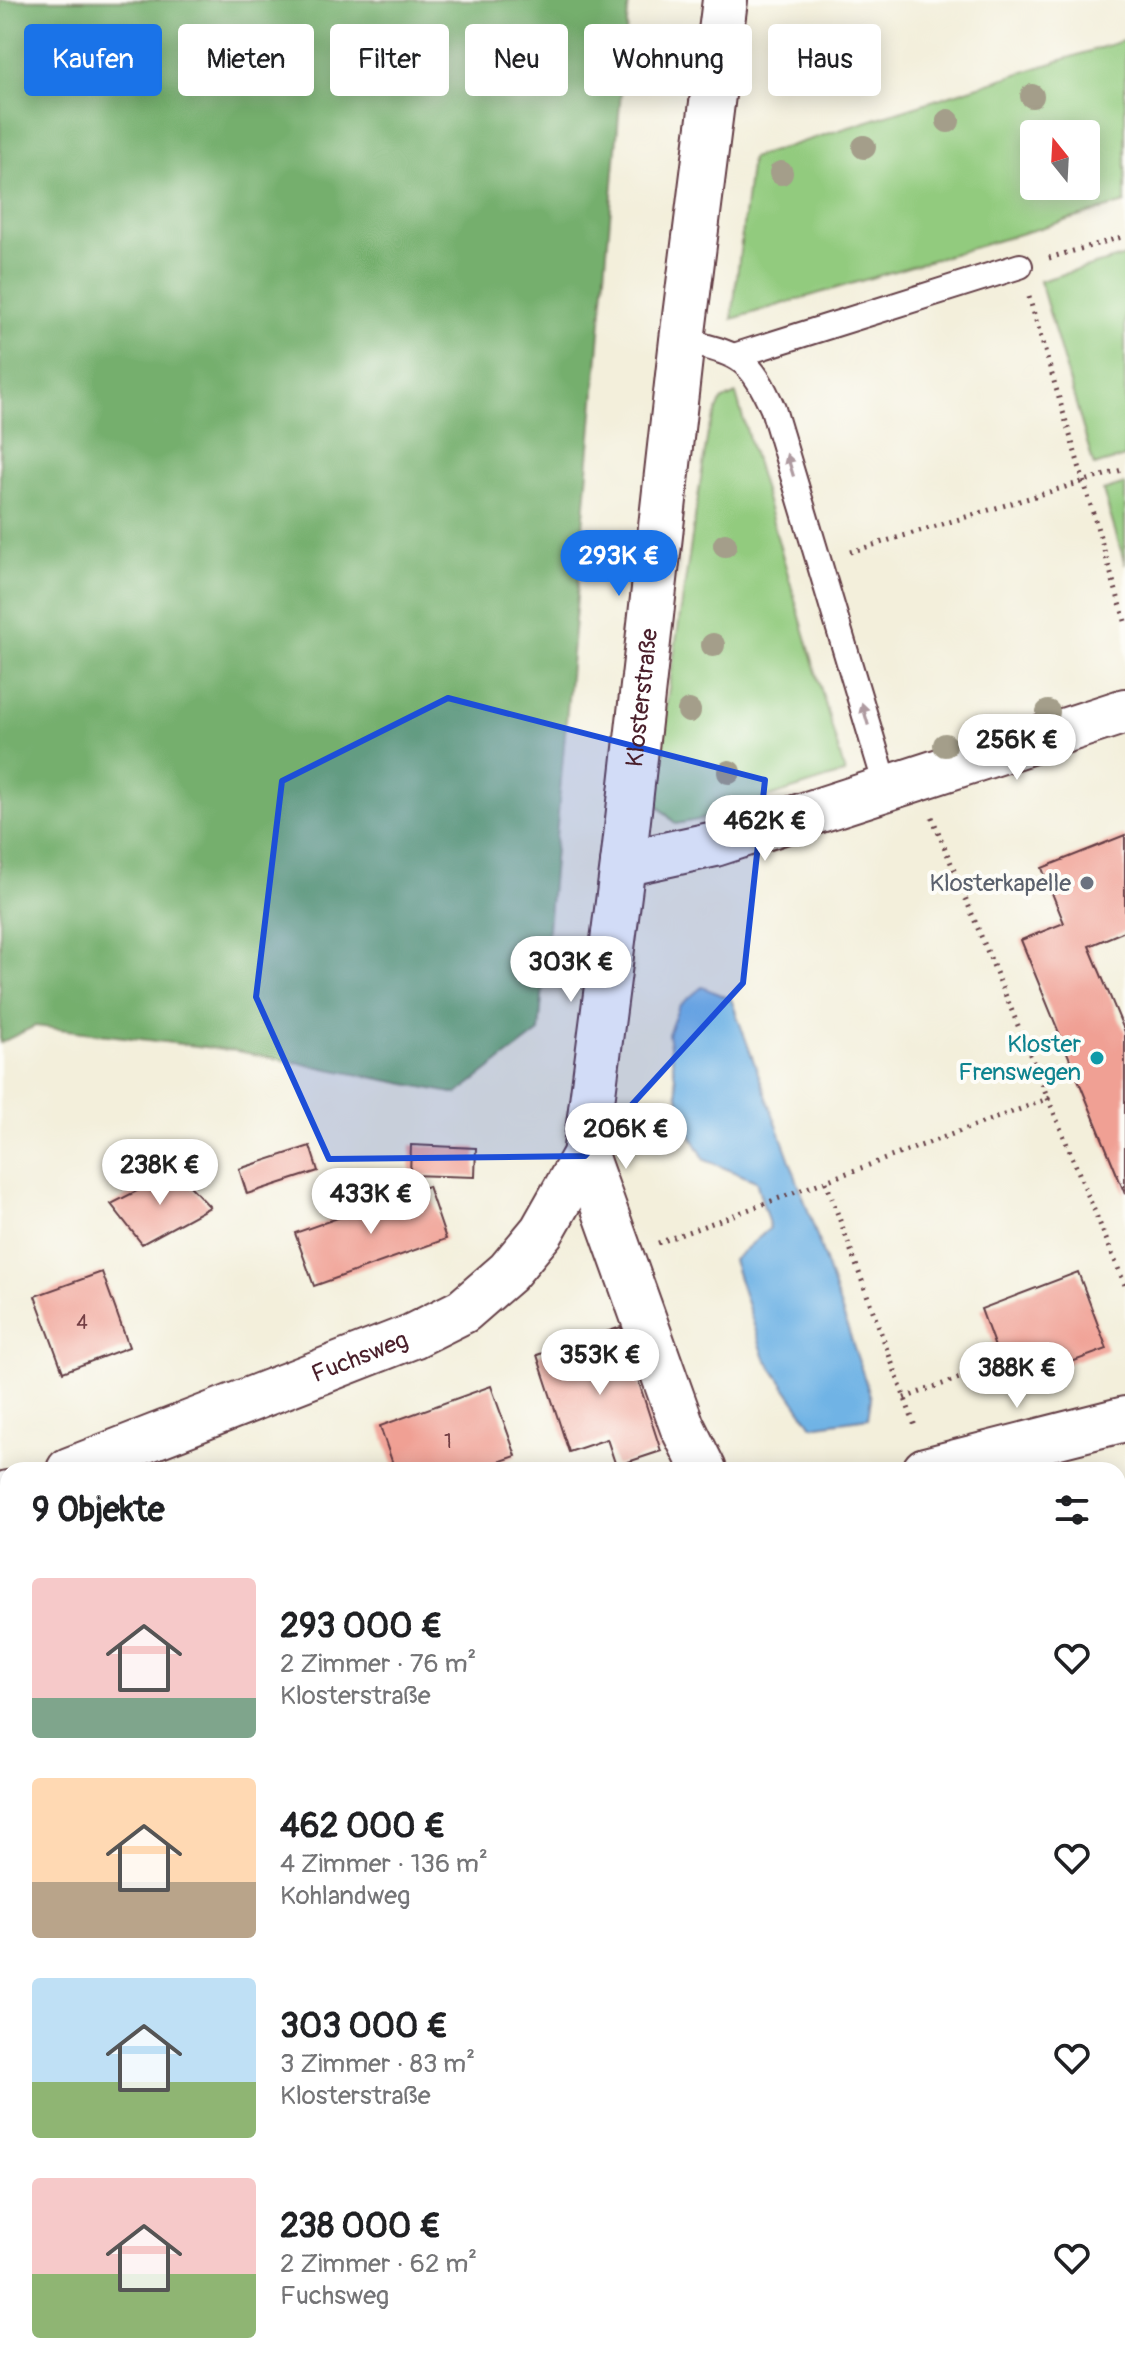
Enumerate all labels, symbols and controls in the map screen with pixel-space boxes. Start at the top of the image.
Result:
chip: Kaufen [24,24,162,96]
chip: Mieten [178,24,314,96]
chip: Filter [330,24,449,96]
chip: Neu [465,24,568,96]
chip: Wohnung [584,24,752,96]
chip: Haus [768,24,881,96]
north arrow [1020,120,1100,200]
map controls [1020,120,1100,200]
one-way arrow [783,452,796,476]
pin: 293K € [554,530,684,598]
text: 293K € [579,540,659,572]
street label: Klosterstraße [620,627,664,768]
one-way arrow [858,701,871,725]
pin: 256K € [952,714,1082,782]
text: 256K € [976,724,1058,756]
pin: 462K € [700,795,830,863]
text: 462K € [723,805,807,837]
place label: Klosterkapelle [930,869,1071,898]
marker: Klosterkapelle [1078,874,1096,892]
pin: 303K € [506,936,636,1004]
text: 303K € [528,946,614,978]
place label: Kloster Frenswegen [958,1030,1081,1087]
marker: Kloster Frenswegen [1088,1049,1106,1067]
pin: 206K € [561,1103,691,1171]
text: 206K € [583,1113,669,1145]
pin: 238K € [95,1139,225,1207]
text: 238K € [120,1149,200,1181]
pin: 433K € [306,1168,436,1236]
text: 433K € [330,1178,412,1210]
house number: 4 [76,1310,88,1335]
street label: Fuchsweg [307,1325,412,1389]
pin: 353K € [535,1329,665,1397]
text: 353K € [559,1339,641,1371]
pin: 388K € [952,1342,1082,1410]
text: 388K € [977,1352,1057,1384]
house number: 1 [444,1429,452,1454]
icon: filters [1050,1488,1094,1532]
text: 9 Objekte [32,1489,164,1532]
text: 293 000 € [280,1605,442,1648]
icon: home [96,1610,192,1706]
icon: heart [1050,1636,1094,1680]
text: 2 Zimmer · 76 m² [280,1648,476,1680]
text: Klosterstraße [280,1680,431,1712]
text: 462 000 € [280,1805,445,1848]
icon: home [96,1810,192,1906]
icon: heart [1050,1836,1094,1880]
text: 4 Zimmer · 136 m² [280,1848,488,1880]
text: Kohlandweg [280,1880,410,1912]
text: 303 000 € [280,2005,448,2048]
icon: home [96,2010,192,2106]
icon: heart [1050,2036,1094,2080]
text: 3 Zimmer · 83 m² [280,2048,475,2080]
text: Klosterstraße [280,2080,431,2112]
text: 238 000 € [280,2205,441,2248]
icon: home [96,2210,192,2306]
icon: heart [1050,2236,1094,2280]
text: 2 Zimmer · 62 m² [280,2248,477,2280]
text: Fuchsweg [280,2280,389,2312]

